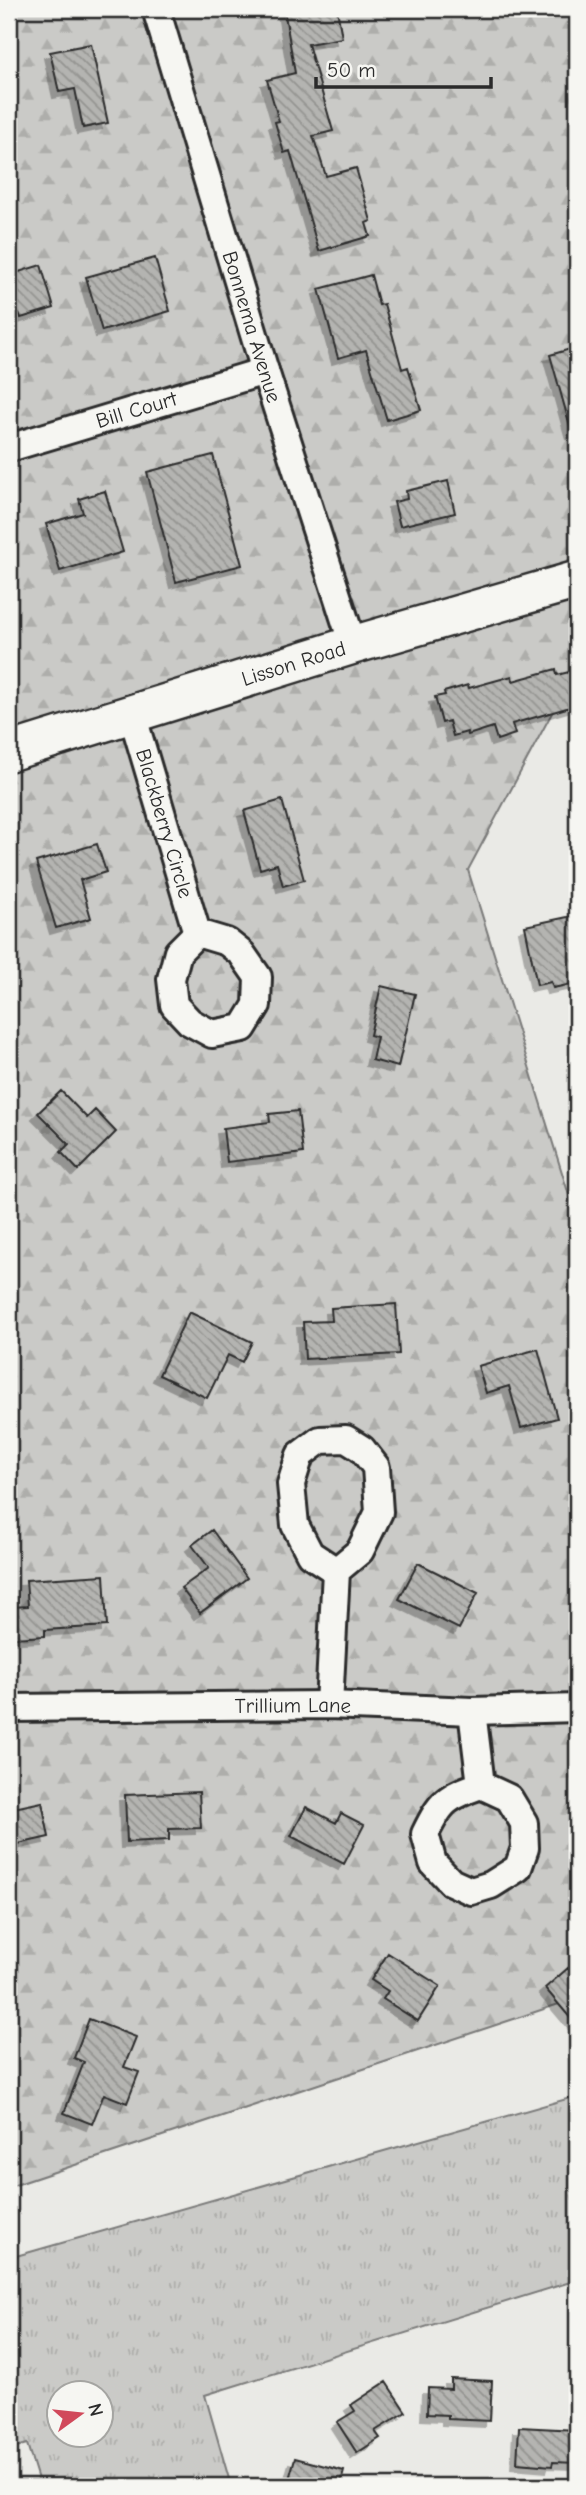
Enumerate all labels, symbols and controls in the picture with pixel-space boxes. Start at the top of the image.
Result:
scale bar [316,46,491,90]
text: 50 m [327,58,376,82]
street label: Bonnema Avenue [218,248,286,406]
street label: Bill Court [93,386,181,433]
street label: Lisson Road [239,636,349,691]
street label: Blackberry Circle [131,746,198,901]
street label: Trillium Lane [235,1693,352,1718]
north arrow [46,2380,116,2450]
text: N [83,2401,108,2419]

